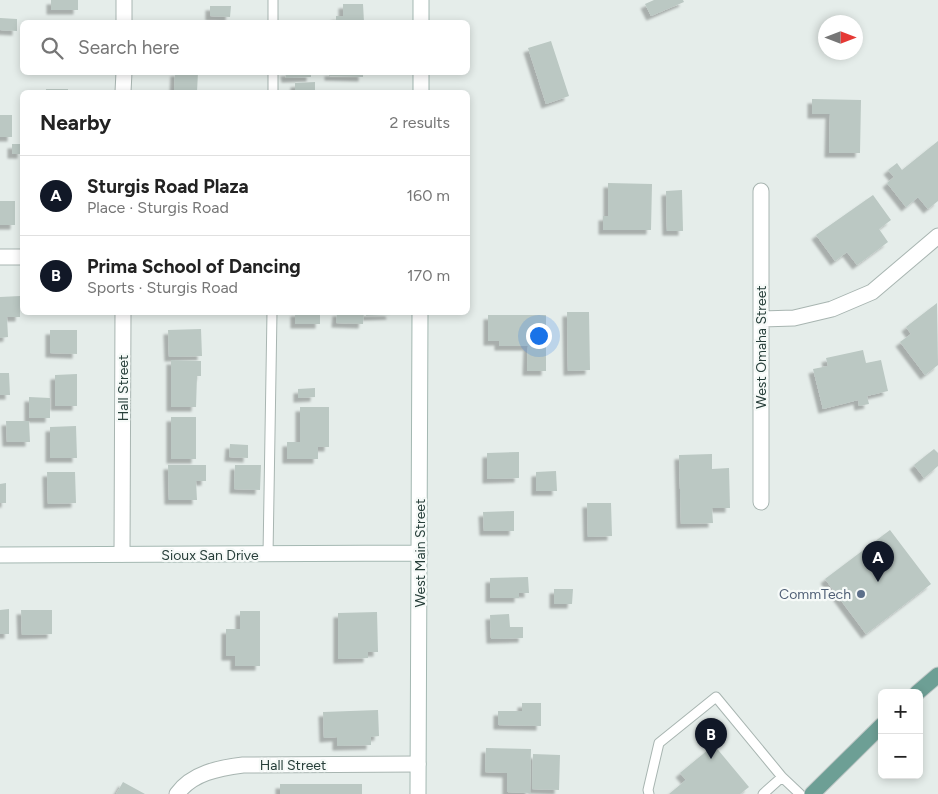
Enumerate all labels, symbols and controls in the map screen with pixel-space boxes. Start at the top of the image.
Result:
north arrow [818,15,863,60]
search box [20,20,470,75]
icon: search [38,34,66,62]
text: Search here [78,36,180,59]
text: Nearby [40,110,111,135]
text: 2 results [390,113,450,132]
text: Sturgis Road Plaza [87,175,249,198]
text: A [50,186,62,205]
text: 160 m [407,186,450,205]
text: Place · Sturgis Road [87,198,229,217]
text: Prima School of Dancing [87,255,301,278]
text: B [51,266,61,285]
text: 170 m [407,266,450,285]
text: Sports · Sturgis Road [87,278,238,297]
street label: West Omaha Street [753,285,770,409]
your location [526,323,552,349]
street label: Hall Street [115,355,132,421]
street label: West Main Street [412,499,429,607]
pin: A [862,541,894,582]
street label: Sioux San Drive [161,547,259,564]
place label: CommTech [779,586,851,603]
marker: CommTech [855,588,867,600]
map controls [878,689,923,779]
button: + [878,689,923,734]
pin: B [695,718,727,759]
button: − [878,734,923,779]
street label: Hall Street [260,757,326,774]

